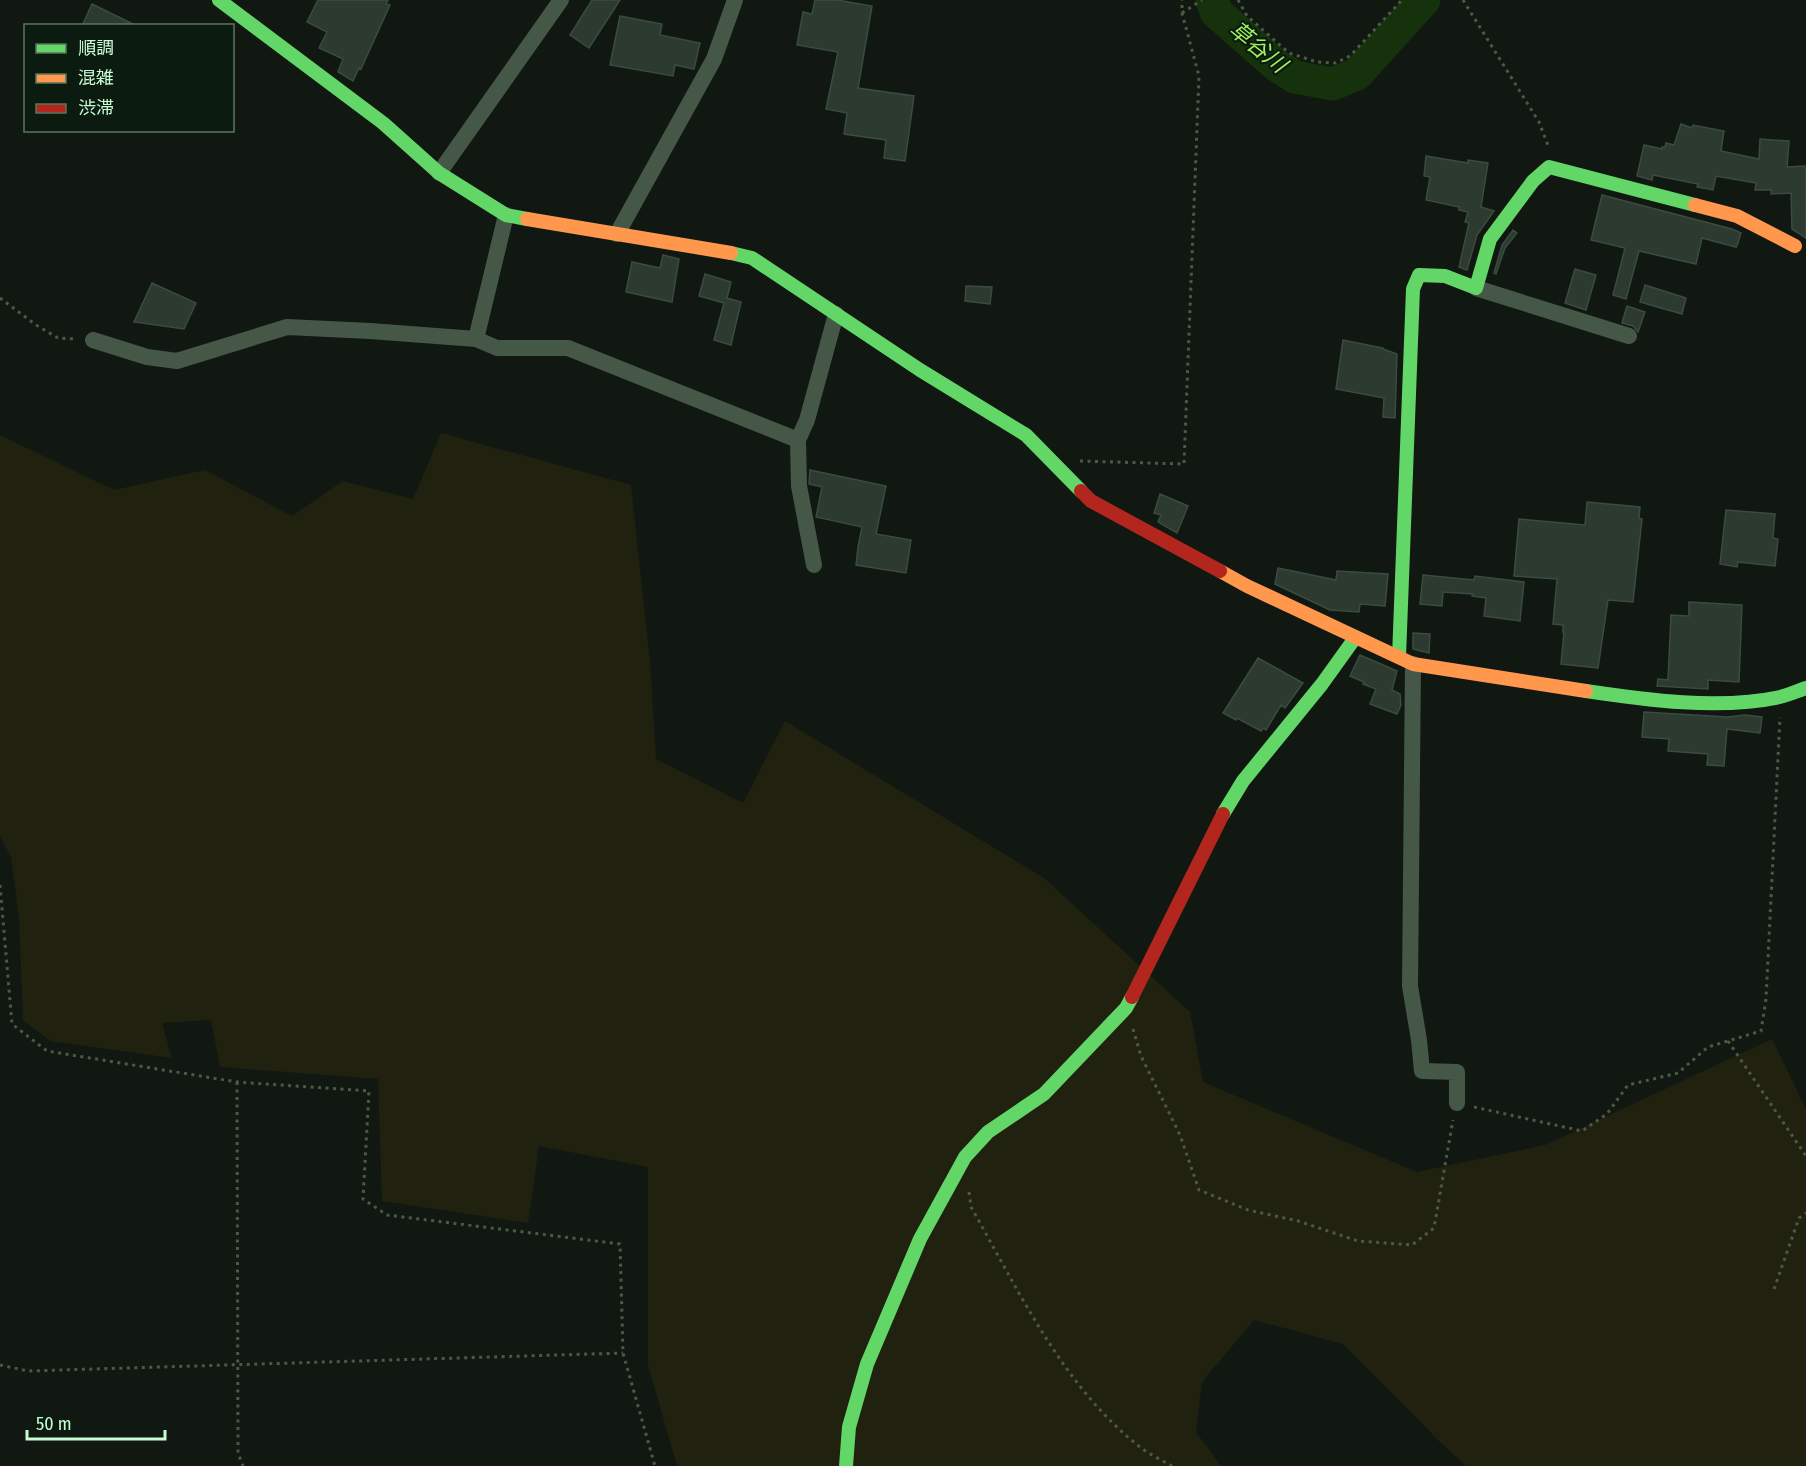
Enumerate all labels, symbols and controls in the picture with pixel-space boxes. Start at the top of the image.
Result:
water label: 草谷川 [1224,16,1294,80]
legend [24,24,234,132]
text: 順調 [78,37,114,59]
text: 混雑 [78,67,114,89]
text: 渋滞 [78,97,114,119]
scale bar [27,1403,165,1441]
text: 50 m [36,1413,72,1435]

